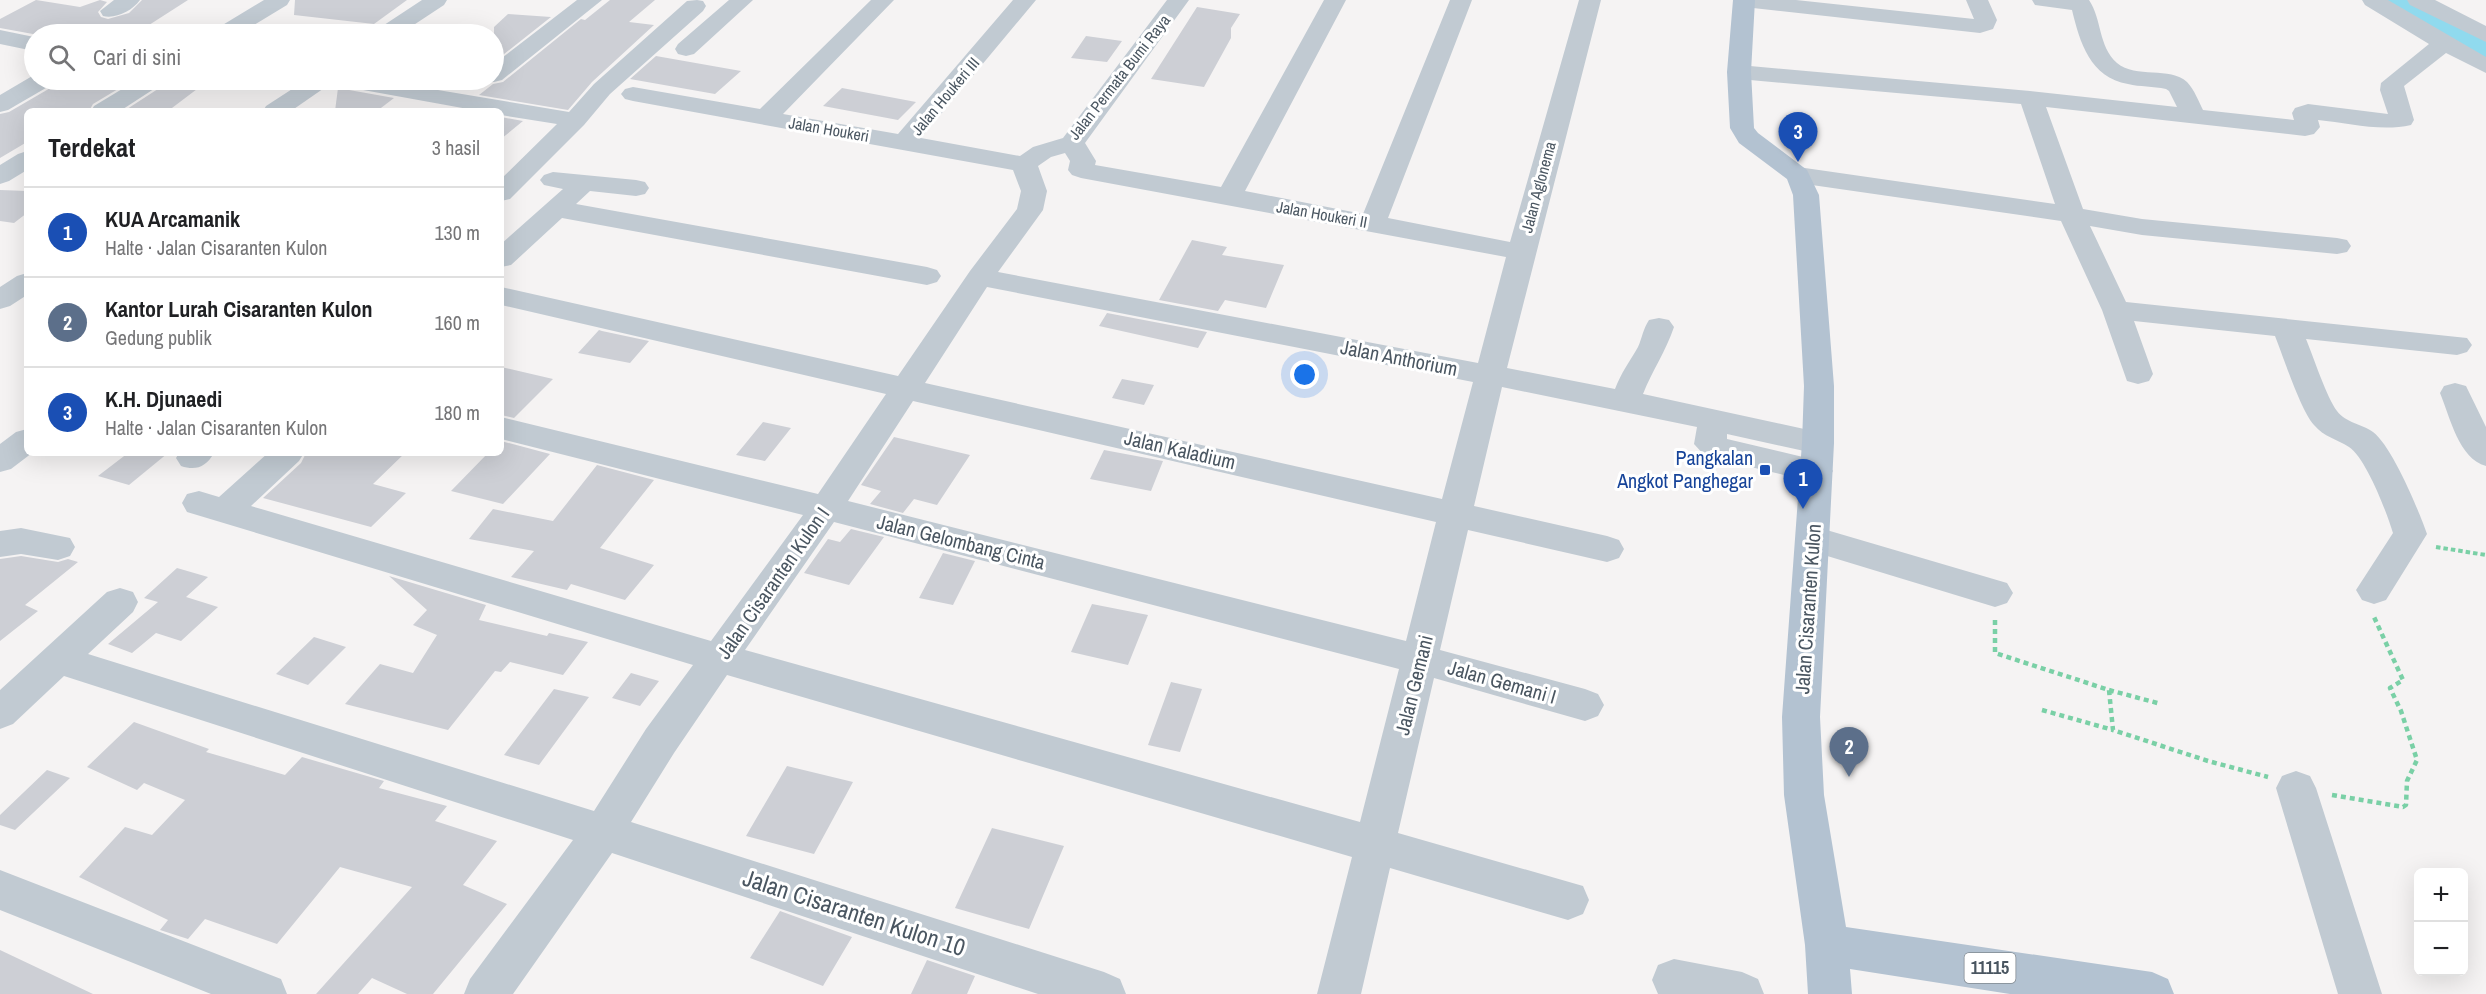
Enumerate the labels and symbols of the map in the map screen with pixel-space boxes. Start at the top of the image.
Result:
street label: Jalan Permata Bumi Raya [1063,9,1175,144]
street label: Jalan Houkeri III [906,52,984,140]
street label: Jalan Houkeri [787,111,871,147]
pin: 3 [1778,112,1818,162]
street label: Jalan Aglonema [1515,138,1561,235]
street label: Jalan Houkeri II [1275,195,1369,233]
street label: Jalan Anthorium [1338,333,1460,382]
your location [1290,360,1319,389]
street label: Jalan Kaladium [1122,424,1238,475]
place label: Pangkalan Angkot Panghegar [1616,444,1754,494]
pin: 1 [1784,460,1822,509]
marker: Pangkalan Angkot Panghegar [1758,463,1772,477]
street label: Jalan Cisaranten Kulon I [710,501,835,664]
street label: Jalan Gelombang Cinta [874,508,1048,575]
street label: Jalan Cisaranten Kulon [1788,523,1827,695]
street label: Jalan Gemani [1388,632,1439,738]
street label: Jalan Gemani I [1445,653,1559,710]
pin: 2 [1830,728,1868,777]
street label: Jalan Cisaranten Kulon 10 [739,861,970,963]
road number: 11115 [1964,953,2016,983]

